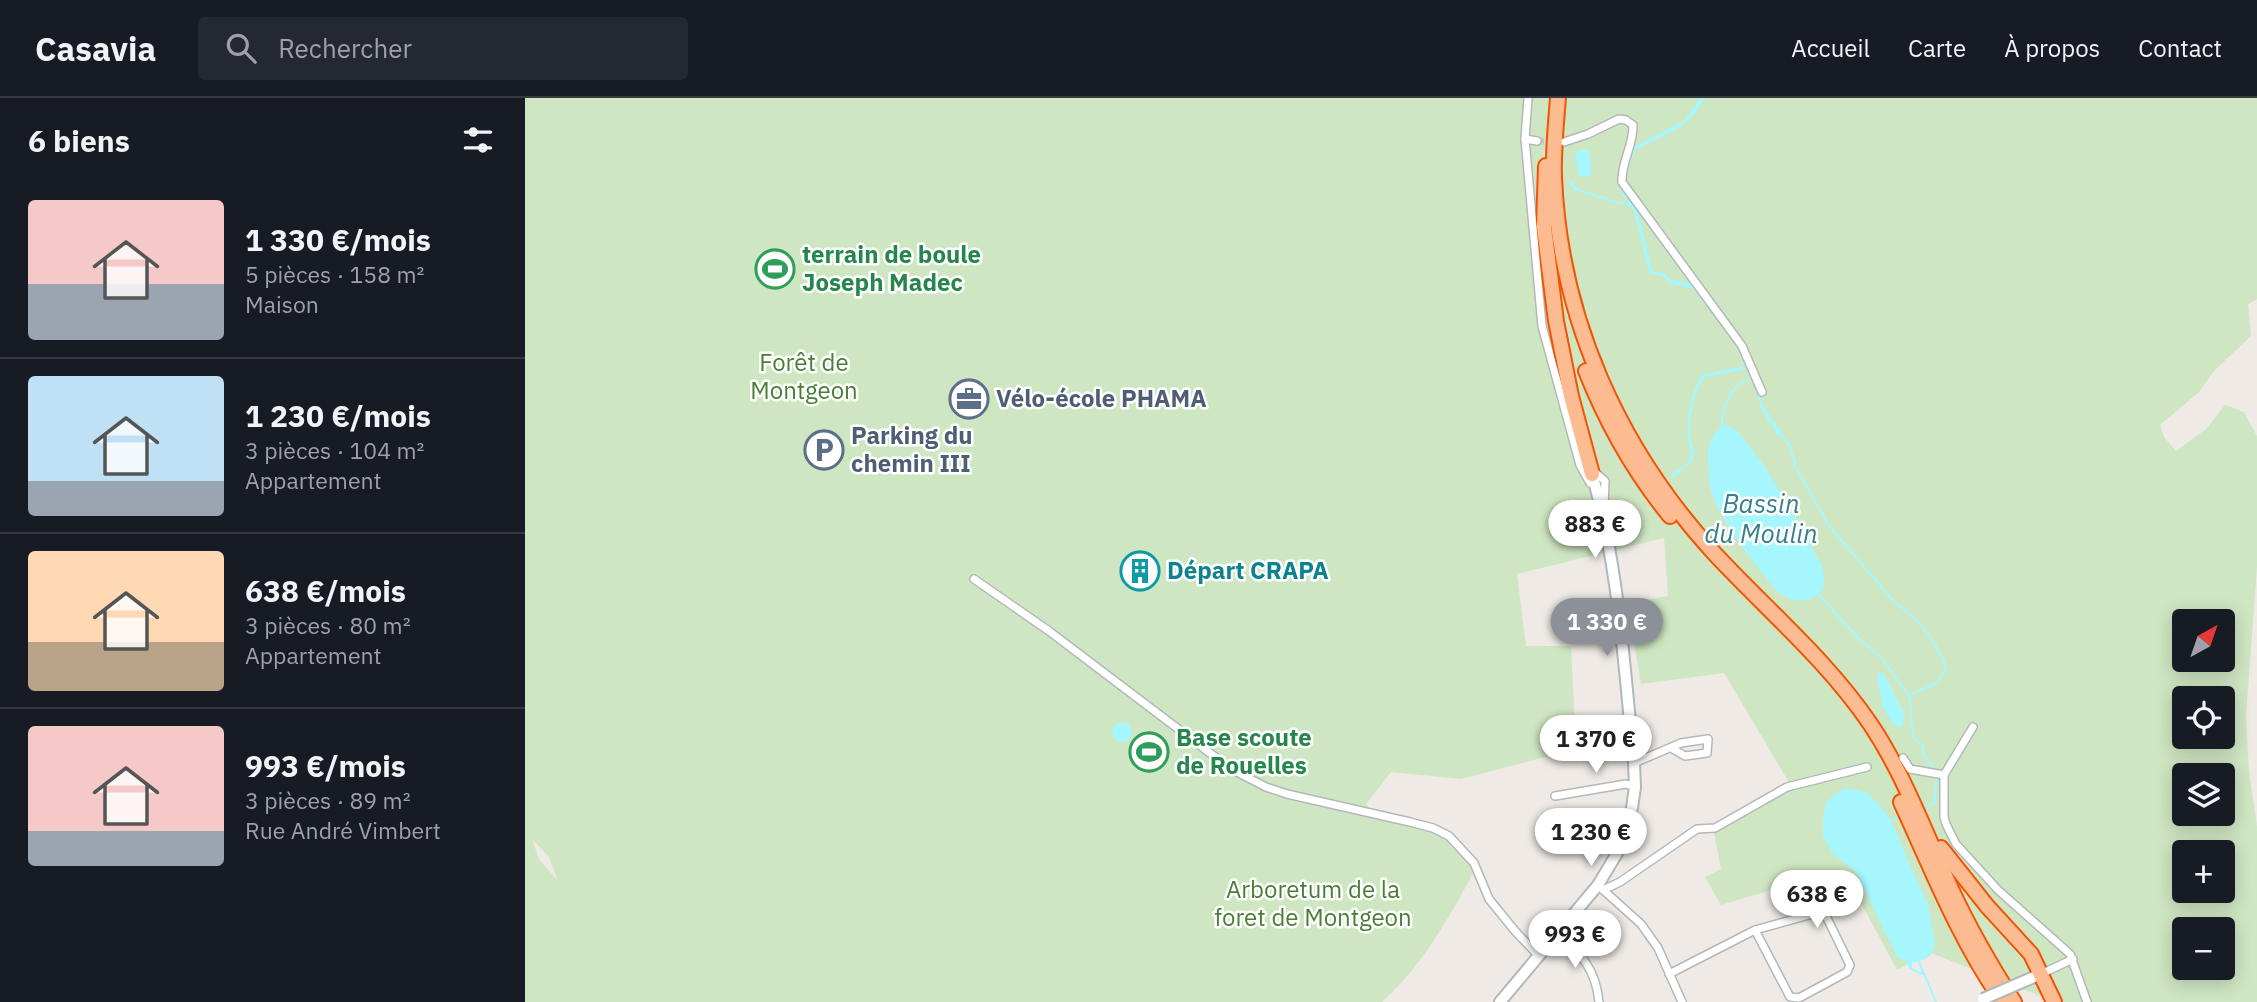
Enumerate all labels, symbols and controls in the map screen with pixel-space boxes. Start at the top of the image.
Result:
search box [198,17,688,80]
text: Casavia [35,27,156,70]
icon: search [222,29,260,67]
text: Rechercher [278,31,412,65]
text: Accueil [1791,32,1870,64]
text: Carte [1908,32,1966,64]
text: À propos [2004,32,2100,64]
text: Contact [2138,32,2222,64]
text: 6 biens [28,121,130,160]
icon: filters [459,121,497,159]
text: 1 330 €/mois [245,220,431,259]
icon: home [84,228,168,312]
place label: terrain de boule Joseph Madec [802,238,981,298]
sports icon: terrain de boule Joseph Madec [754,248,796,290]
text: 5 pièces · 158 m² [245,259,424,289]
text: Maison [245,289,319,319]
park label: Forêt de Montgeon [750,346,858,406]
office icon: Vélo-école PHAMA [948,378,990,420]
place label: Vélo-école PHAMA [996,382,1207,414]
text: 1 230 €/mois [245,396,431,435]
icon: home [84,404,168,488]
place label: Parking du chemin III [851,419,973,479]
parking icon: Parking du chemin III [803,429,845,471]
text: 3 pièces · 104 m² [245,435,424,465]
text: Appartement [245,465,382,495]
water label: Bassin du Moulin [1704,486,1818,550]
pin: 883 € [1546,500,1644,560]
text: 883 € [1564,508,1626,538]
building icon: Départ CRAPA [1119,550,1161,592]
place label: Départ CRAPA [1167,554,1329,586]
text: 638 €/mois [245,571,406,610]
icon: home [84,579,168,663]
pin: 1 330 € [1542,598,1672,658]
text: 1 330 € [1567,606,1647,636]
north arrow [2172,609,2235,672]
map controls [2172,609,2235,980]
text: 3 pièces · 80 m² [245,610,411,640]
text: Appartement [245,640,382,670]
button: locate [2172,686,2235,749]
pin: 1 370 € [1531,716,1661,775]
place label: Base scoute de Rouelles [1176,721,1312,781]
text: 1 370 € [1556,723,1636,753]
sports icon: Base scoute de Rouelles [1128,731,1170,773]
text: 993 €/mois [245,746,406,785]
icon: home [84,754,168,838]
button: layers [2172,763,2235,826]
text: 3 pièces · 89 m² [245,785,411,815]
pin: 1 230 € [1526,808,1656,868]
text: Rue André Vimbert [245,815,441,845]
text: 1 230 € [1551,816,1631,846]
button: + [2172,840,2235,903]
pin: 638 € [1768,870,1866,930]
park label: Arboretum de la foret de Montgeon [1214,873,1412,933]
text: 638 € [1786,878,1848,908]
pin: 993 € [1526,910,1624,970]
button: − [2172,917,2235,980]
text: 993 € [1544,918,1606,948]

